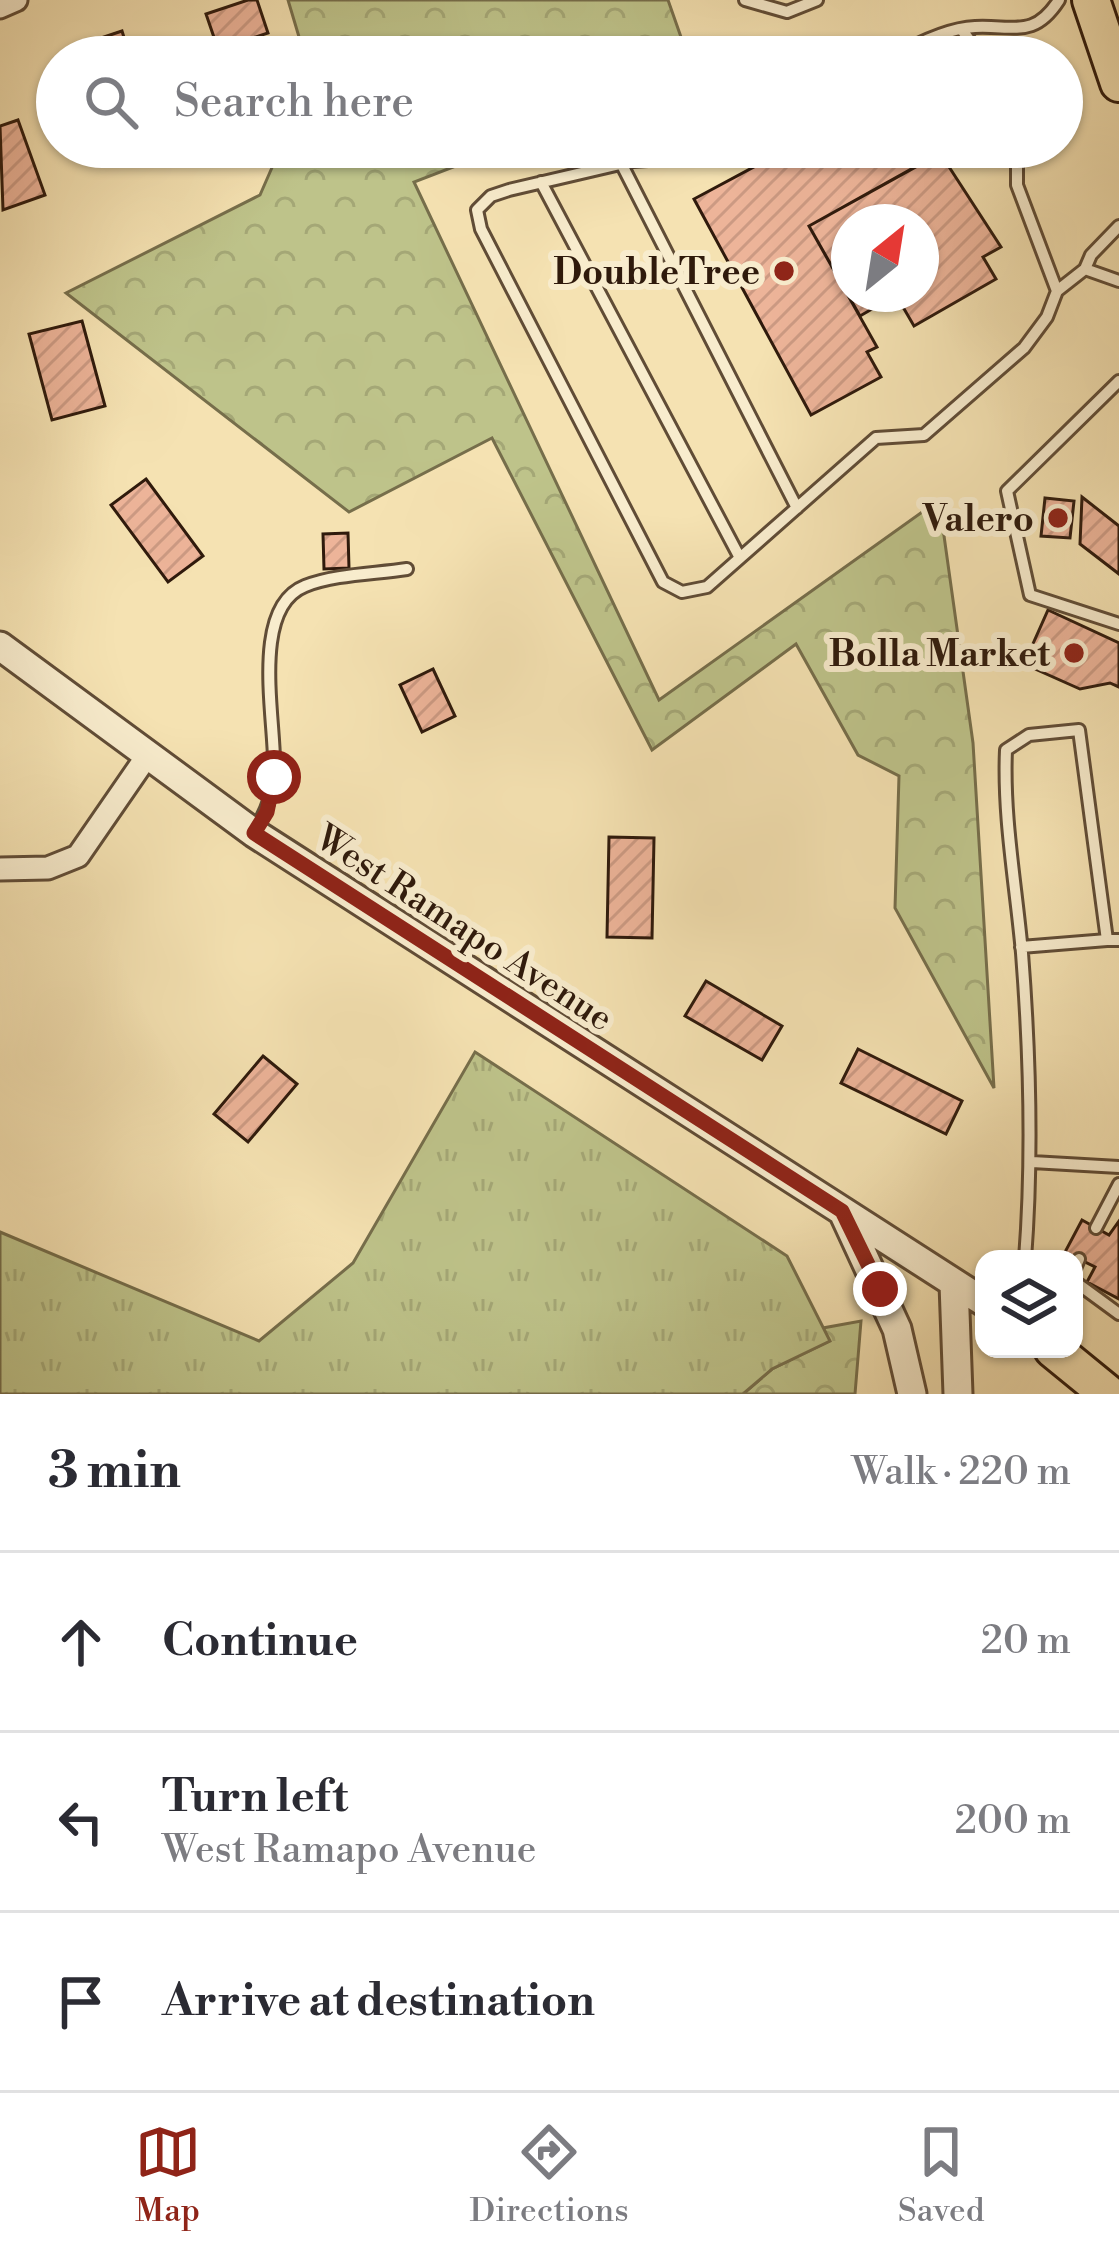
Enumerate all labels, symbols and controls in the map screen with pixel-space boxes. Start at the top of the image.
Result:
search box [36,36,1083,168]
icon: search [78,69,144,135]
text: Search here [174,74,414,131]
north arrow [831,204,939,312]
place label: DoubleTree [553,251,760,296]
marker: DoubleTree [771,258,797,284]
place label: Valero [922,498,1034,543]
marker: Valero [1045,505,1071,531]
place label: Bolla Market [829,633,1050,678]
marker: Bolla Market [1061,640,1087,666]
route start [247,750,301,804]
street label: West Ramapo Avenue [306,816,621,1042]
map controls [975,1250,1083,1358]
button: layers [975,1250,1083,1358]
route end [853,1262,907,1316]
text: 3 min [48,1440,181,1504]
text: Walk · 220 m [851,1448,1071,1497]
icon: ahead [48,1609,114,1675]
text: Continue [162,1613,358,1670]
text: 20 m [981,1617,1071,1666]
text: Turn left [162,1769,348,1826]
icon: left [48,1789,114,1855]
text: 200 m [955,1797,1071,1846]
text: West Ramapo Avenue [162,1826,536,1875]
icon: arrive [48,1969,114,2035]
text: Arrive at destination [162,1973,595,2030]
tab: Map [135,2119,201,2232]
tab: Directions [470,2119,629,2232]
tab: Saved [898,2119,984,2232]

